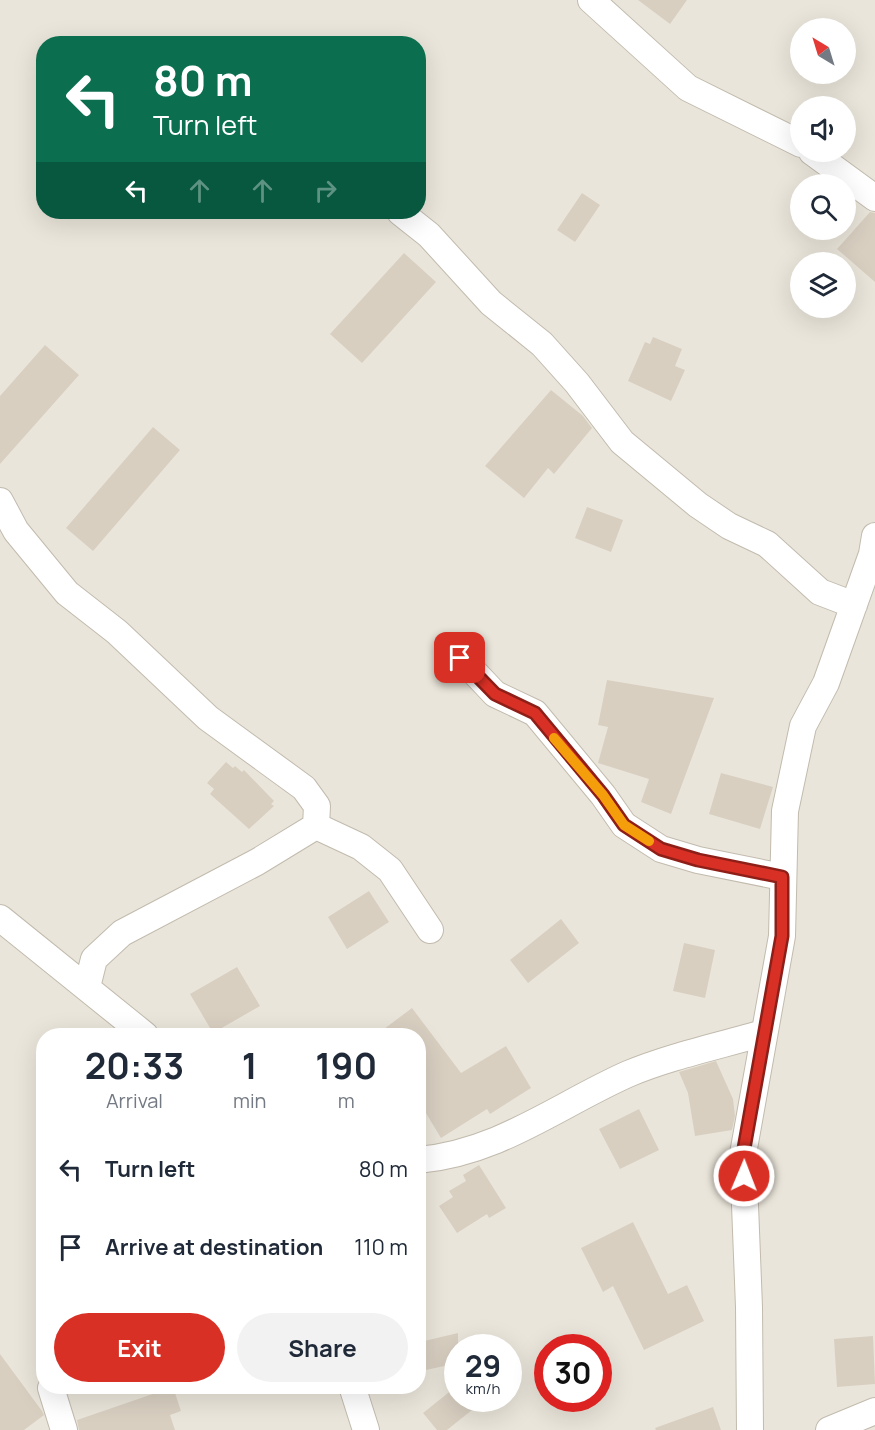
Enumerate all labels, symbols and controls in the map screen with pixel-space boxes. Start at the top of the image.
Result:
north arrow [790,18,856,84]
map controls [790,18,856,318]
text: 80 m [153,51,253,109]
icon: left [54,60,132,138]
button: sound [790,96,856,162]
text: Turn left [153,106,257,143]
icon: left [120,174,153,207]
icon: ahead [183,174,216,207]
icon: ahead [246,174,279,207]
icon: right [309,174,342,207]
button: search [790,174,856,240]
button: layers [790,252,856,318]
pin [434,632,485,683]
icon: arrive [443,641,476,674]
text: 20:33 [85,1041,184,1090]
text: 1 [242,1041,258,1090]
text: 190 [315,1041,377,1090]
text: Arrival [106,1087,163,1114]
text: min [233,1087,267,1114]
text: m [338,1087,355,1114]
position arrow [712,1144,776,1208]
icon: left [54,1153,87,1186]
text: Turn left [105,1154,195,1184]
text: 80 m [359,1154,408,1184]
icon: arrive [54,1231,87,1264]
text: Arrive at destination [105,1232,323,1262]
text: 110 m [354,1232,408,1262]
button: Exit [54,1313,225,1382]
button: Share [237,1313,408,1382]
speed limit sign: 30 [534,1334,612,1412]
text: 29 [465,1345,501,1386]
text: km/h [466,1378,500,1399]

